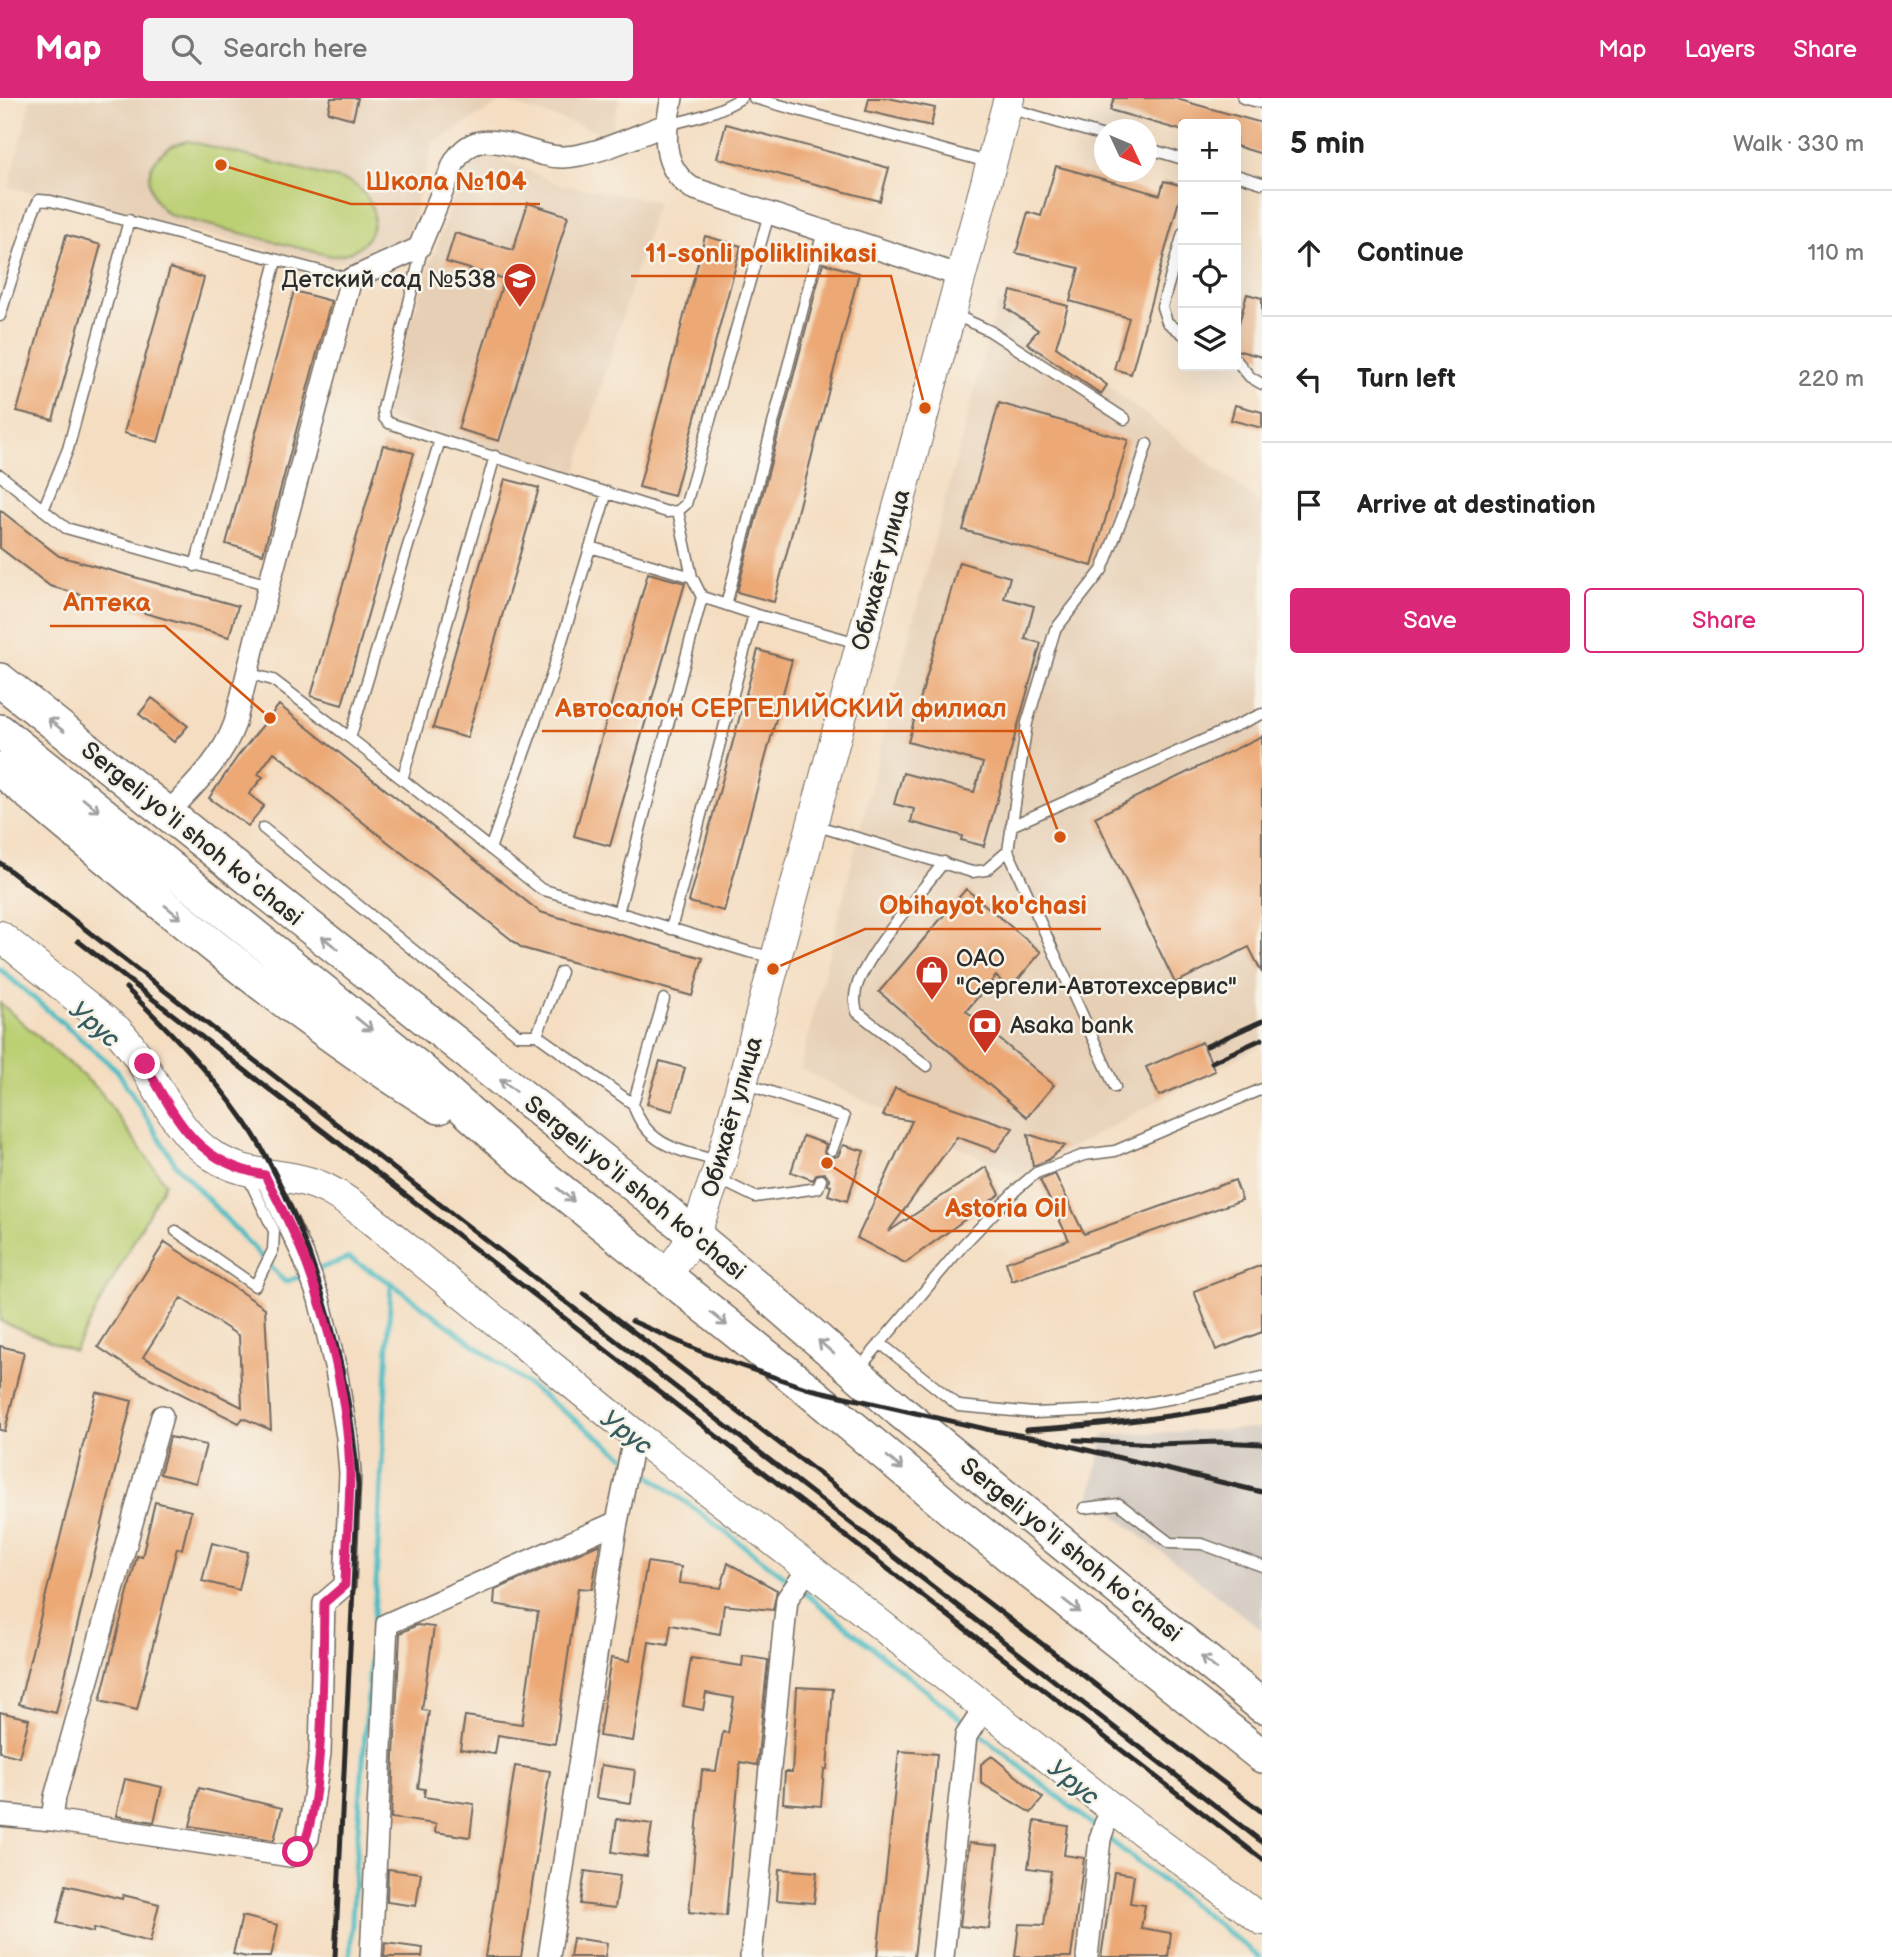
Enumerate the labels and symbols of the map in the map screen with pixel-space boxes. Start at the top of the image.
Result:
north arrow [1094,119,1157,182]
callout: Школа №104 [351,157,540,204]
text: Школа №104 [365,167,527,198]
callout: 11-sonli poliklinikasi [631,229,891,276]
text: 11-sonli poliklinikasi [645,239,877,270]
school or university icon: Детский сад №538 [501,260,539,309]
place label: Детский сад №538 [282,265,496,294]
street label: Обихаёт улица [846,486,916,654]
callout: Аптека [50,579,165,626]
text: Аптека [62,588,152,619]
callout: Автосалон СЕРГЕЛИЙСКИЙ филиал [542,684,1021,731]
text: Автосалон СЕРГЕЛИЙСКИЙ филиал [554,692,1007,725]
one-way arrow [48,717,66,733]
street label: Sergeli yo‘li shoh ko‘chasi [75,736,309,932]
one-way arrow [82,797,100,812]
callout: Obihayot ko'chasi [865,882,1101,929]
text: Obihayot ko'chasi [879,891,1087,922]
one-way arrow [163,904,181,919]
one-way arrow [321,936,339,951]
place label: ОАО "Сергели-Автотехсервис" [956,944,1237,1001]
shop icon: ОАО "Сергели-Автотехсервис" [913,953,951,1002]
water label: Урус [63,995,126,1055]
bank icon: Asaka bank [966,1006,1004,1055]
place label: Asaka bank [1010,1011,1133,1040]
one-way arrow [355,1016,373,1032]
street label: Обихаёт улица [695,1033,769,1201]
route end [129,1048,160,1079]
one-way arrow [499,1078,518,1093]
street label: Sergeli yo‘li shoh ko‘chasi [518,1090,752,1286]
callout: Astoria Oil [931,1184,1081,1231]
one-way arrow [557,1188,575,1203]
text: Astoria Oil [944,1194,1067,1225]
one-way arrow [710,1311,728,1327]
one-way arrow [817,1339,835,1355]
water label: Урус [594,1404,658,1462]
street label: Sergeli yo‘li shoh ko‘chasi [954,1452,1188,1648]
one-way arrow [886,1455,904,1471]
one-way arrow [1063,1598,1081,1613]
one-way arrow [1201,1655,1219,1671]
water label: Урус [1041,1753,1105,1813]
route start [282,1836,313,1867]

